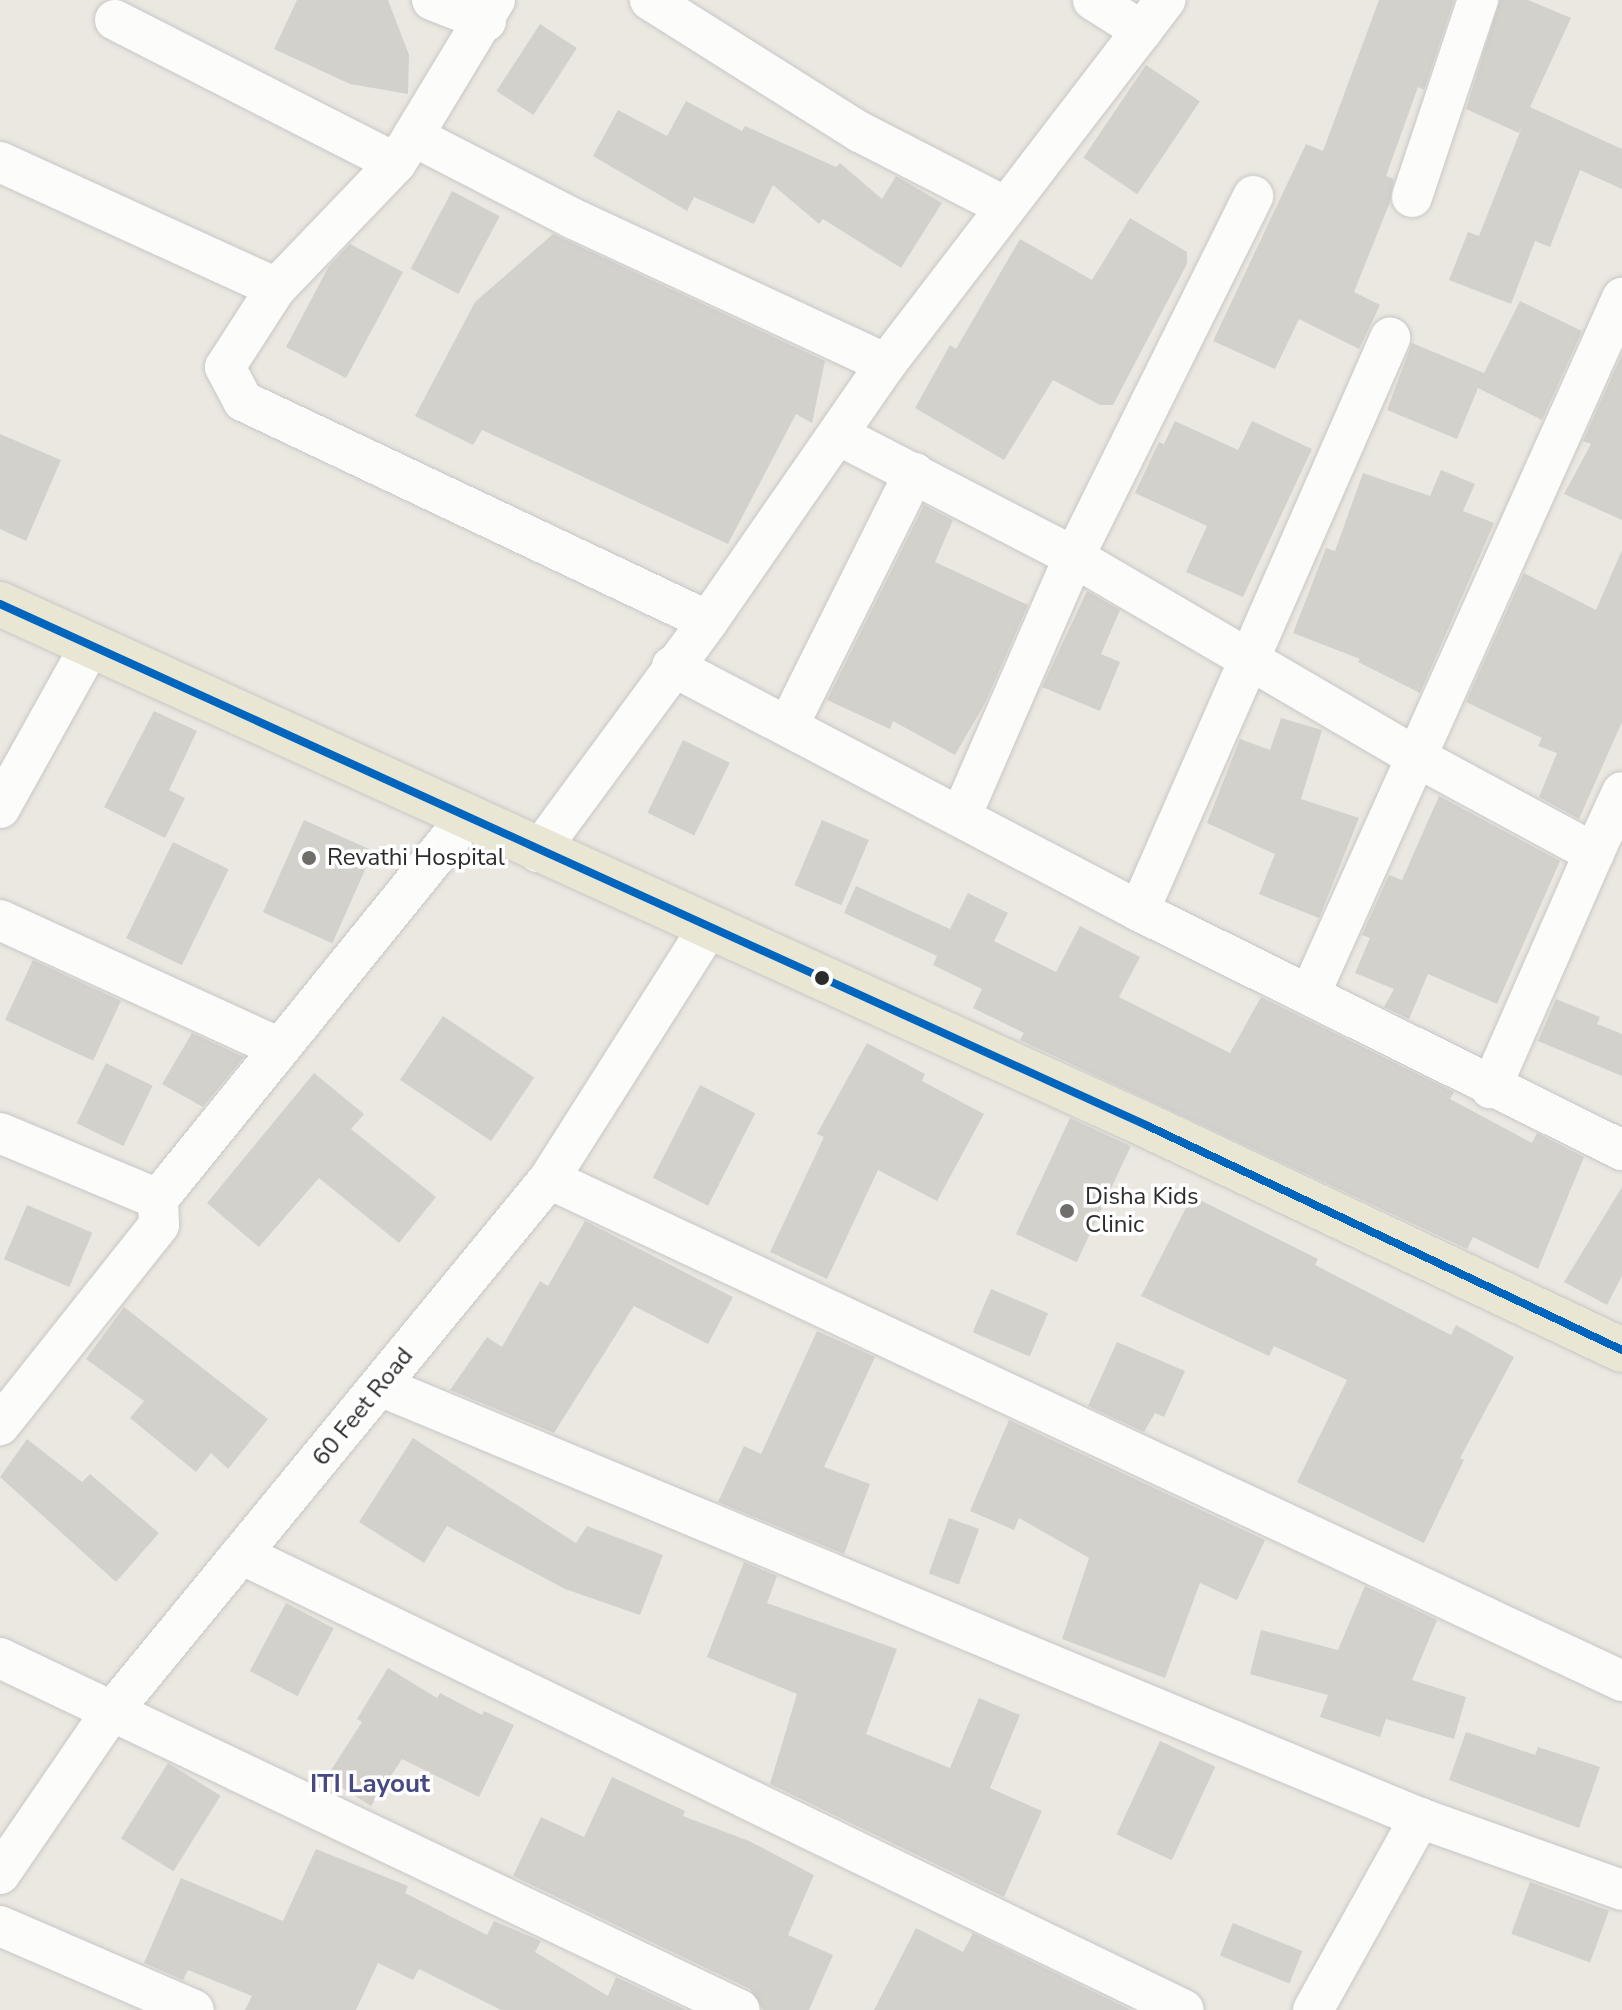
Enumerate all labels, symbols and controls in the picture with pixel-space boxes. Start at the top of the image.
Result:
place label: Revathi Hospital [327,844,505,872]
marker: Revathi Hospital [298,847,320,869]
unlabelled marker [814,970,830,986]
place label: Disha Kids Clinic [1085,1183,1199,1239]
marker: Disha Kids Clinic [1056,1200,1078,1222]
street label: 60 Feet Road [307,1342,419,1472]
district label: ITI Layout [310,1768,430,1800]

